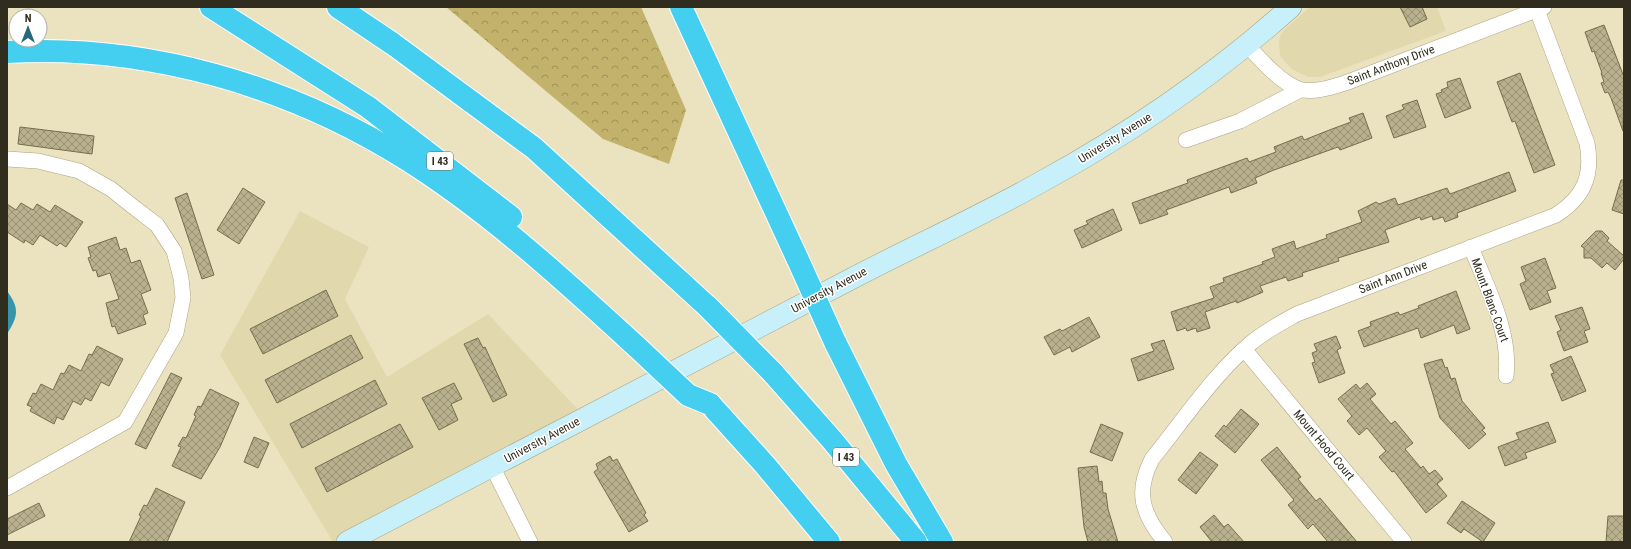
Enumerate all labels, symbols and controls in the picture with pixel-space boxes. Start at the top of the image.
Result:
north arrow [8,8,48,48]
text: N [25,12,32,25]
street label: Saint Anthony Drive [1345,42,1437,88]
street label: University Avenue [1076,110,1155,166]
road number: I 43 [427,152,453,170]
street label: Mount Blanc Court [1468,256,1512,344]
street label: Saint Ann Drive [1357,257,1430,296]
street label: University Avenue [789,264,870,316]
street label: Mount Hood Court [1291,407,1358,483]
street label: University Avenue [502,414,583,466]
road number: I 43 [833,448,859,466]

